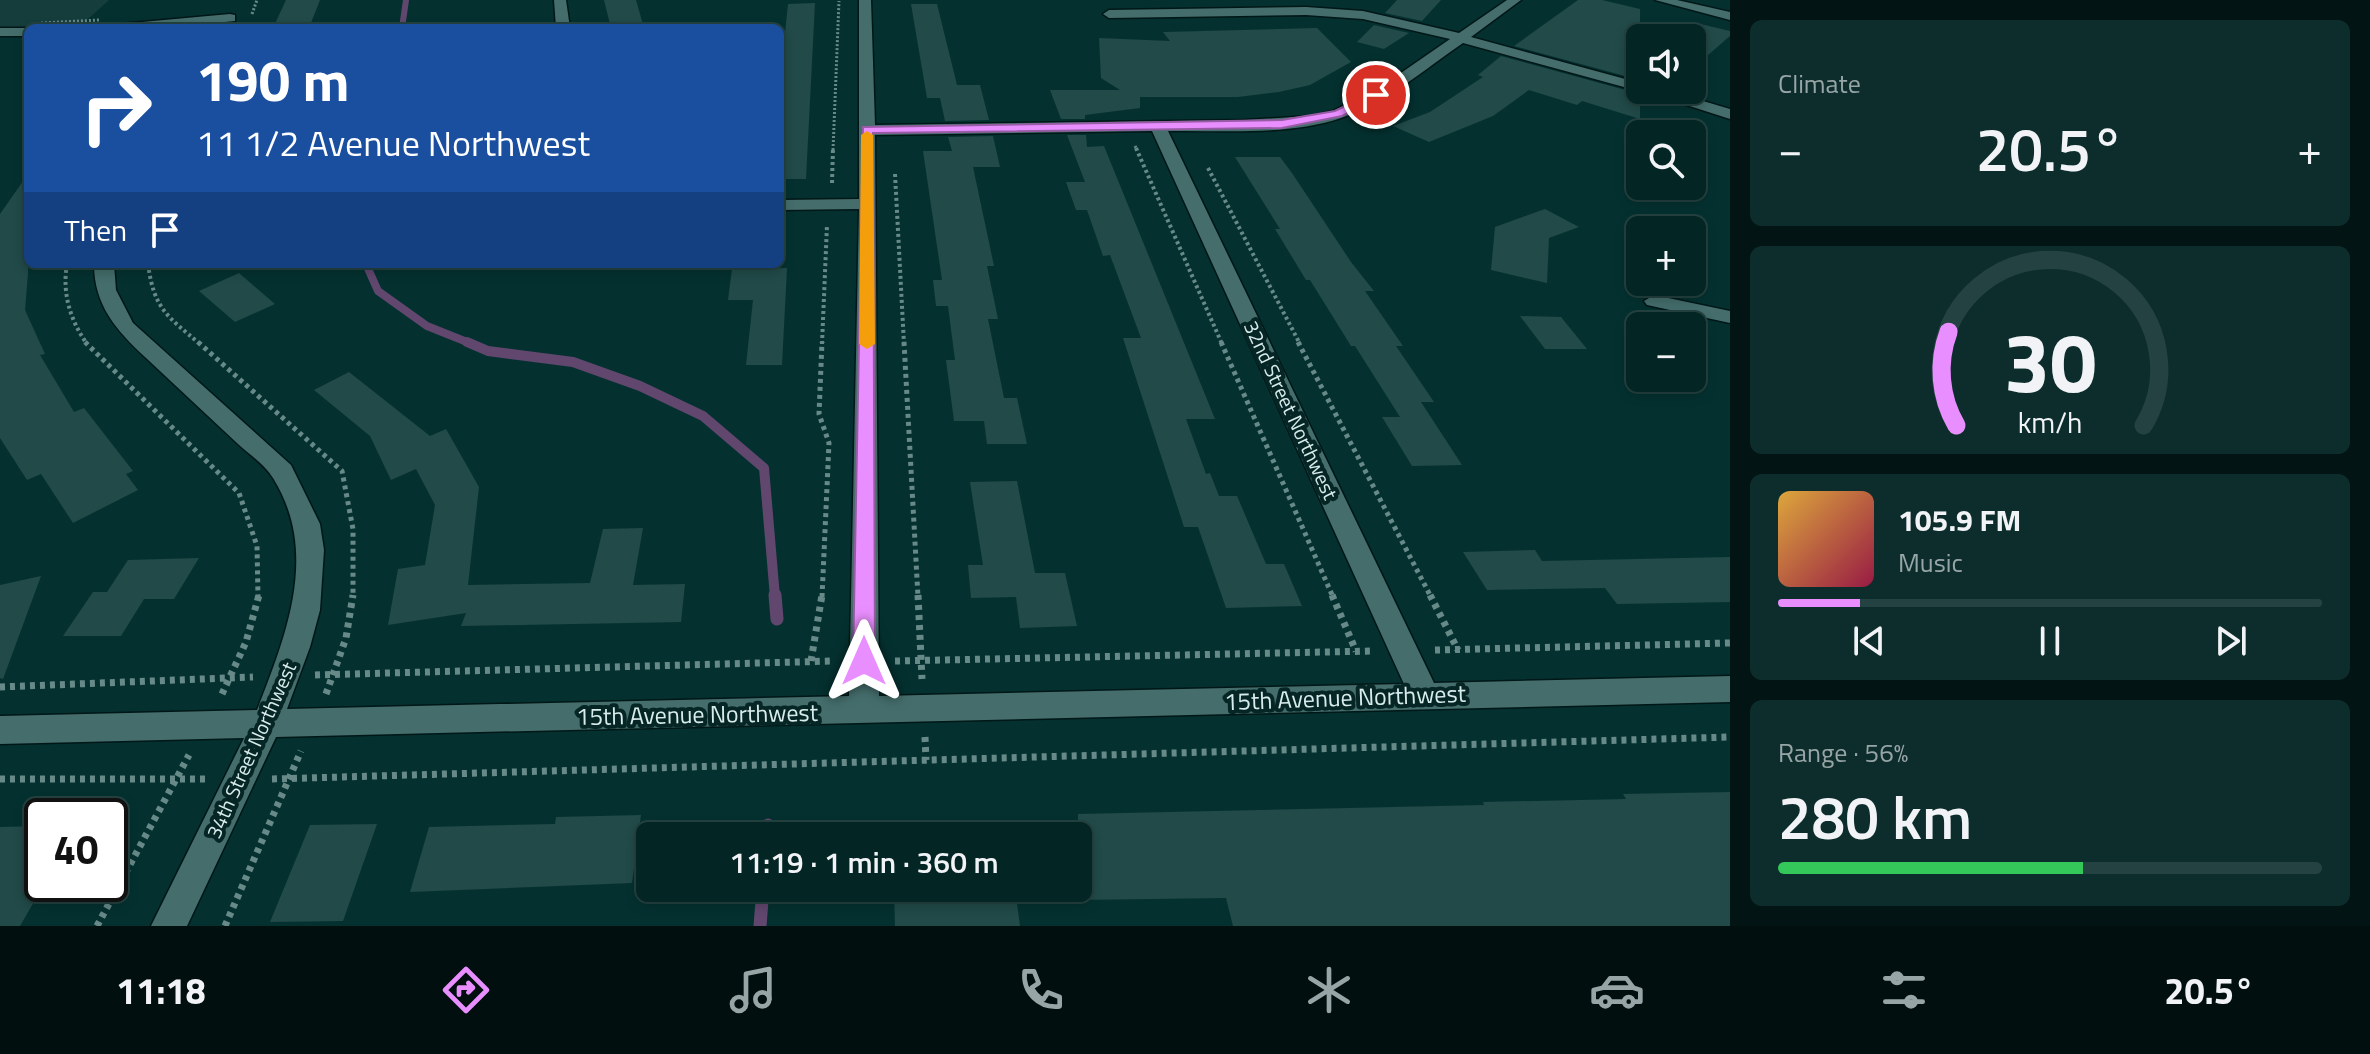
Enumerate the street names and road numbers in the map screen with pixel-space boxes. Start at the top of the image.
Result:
street label: 32nd Street Northwest [1236,315,1346,505]
street label: 34th Street Northwest [198,657,304,843]
street label: 15th Avenue Northwest [1223,675,1467,719]
street label: 15th Avenue Northwest [576,694,819,734]

